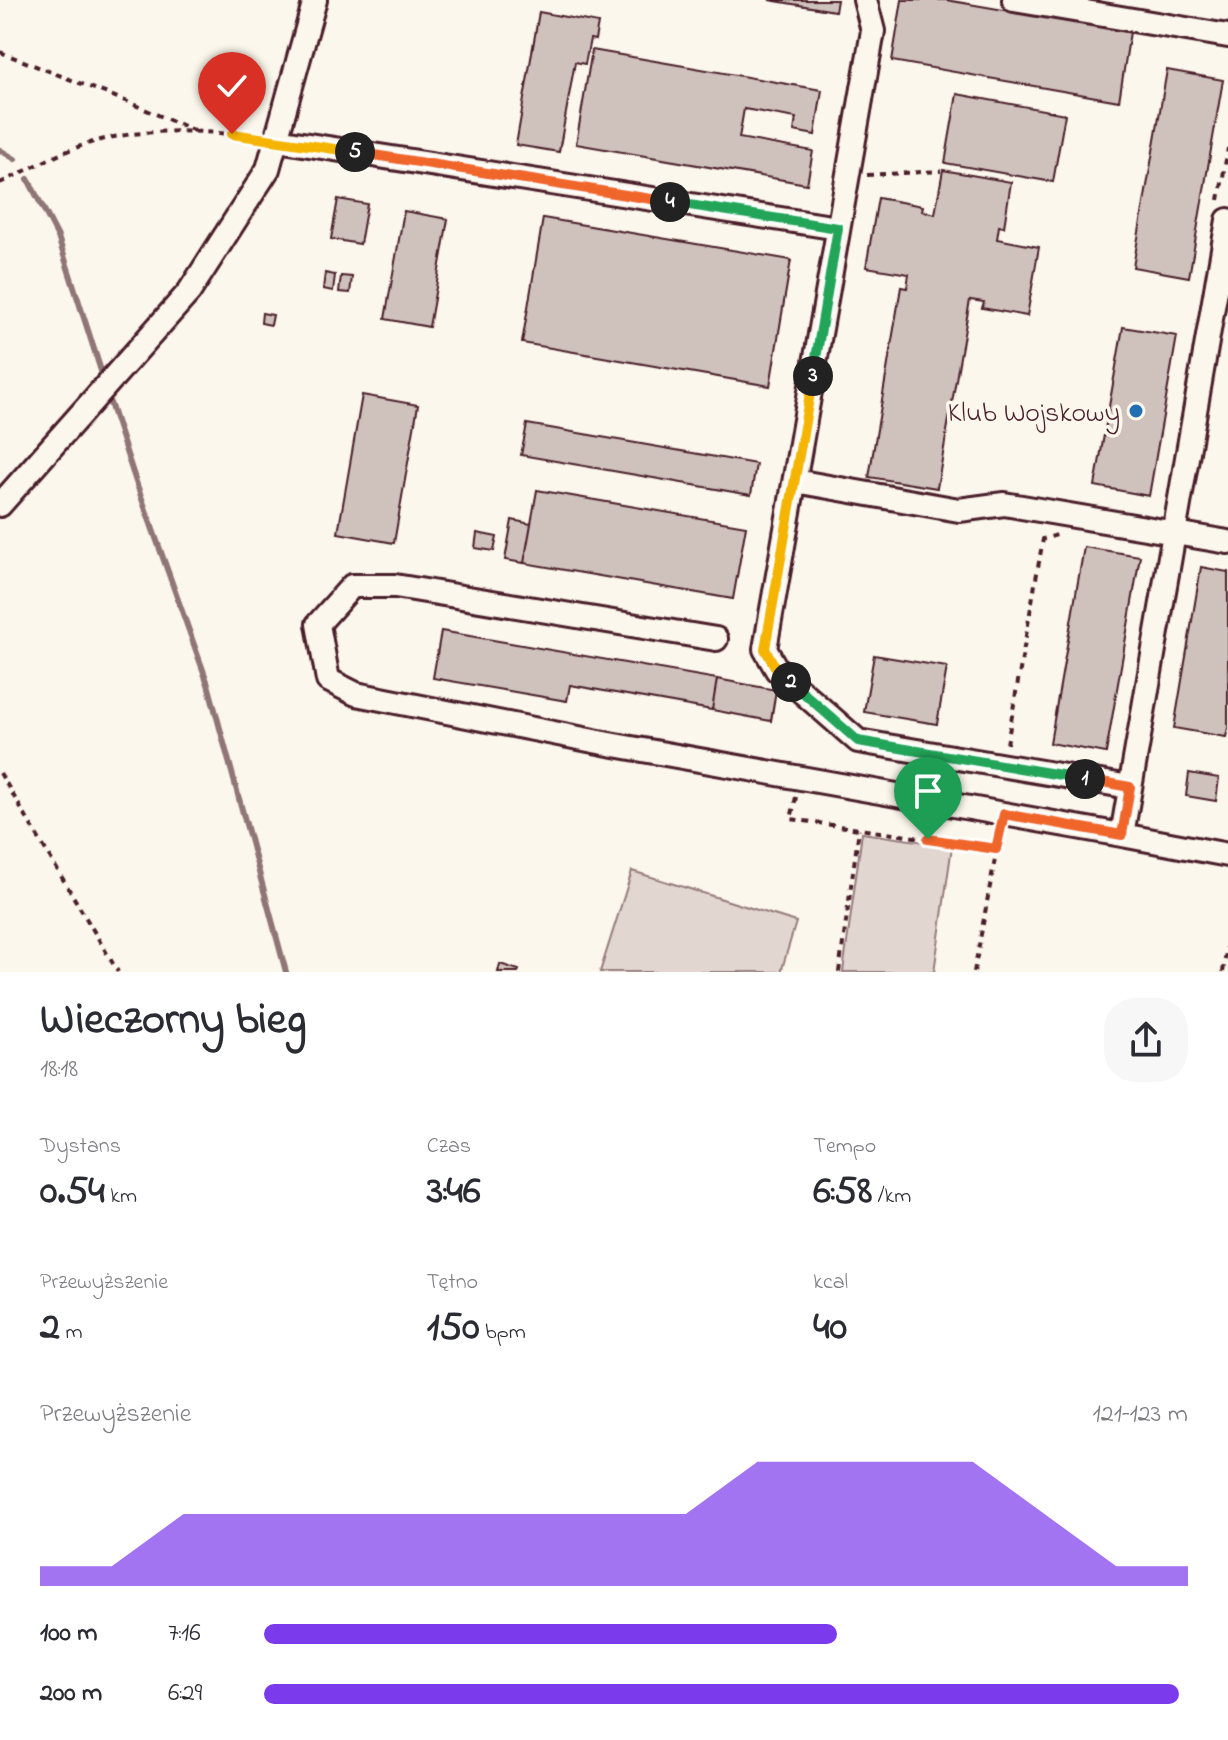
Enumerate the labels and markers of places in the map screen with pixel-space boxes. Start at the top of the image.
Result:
pin [198,52,266,134]
pin: 5 [335,132,375,172]
pin: 4 [650,182,690,222]
pin: 3 [793,356,833,396]
place label: Klub Wojskowy [948,394,1120,435]
marker: Klub Wojskowy [1127,402,1145,420]
pin: 2 [771,662,811,702]
pin [894,757,962,839]
pin: 1 [1065,759,1105,799]

